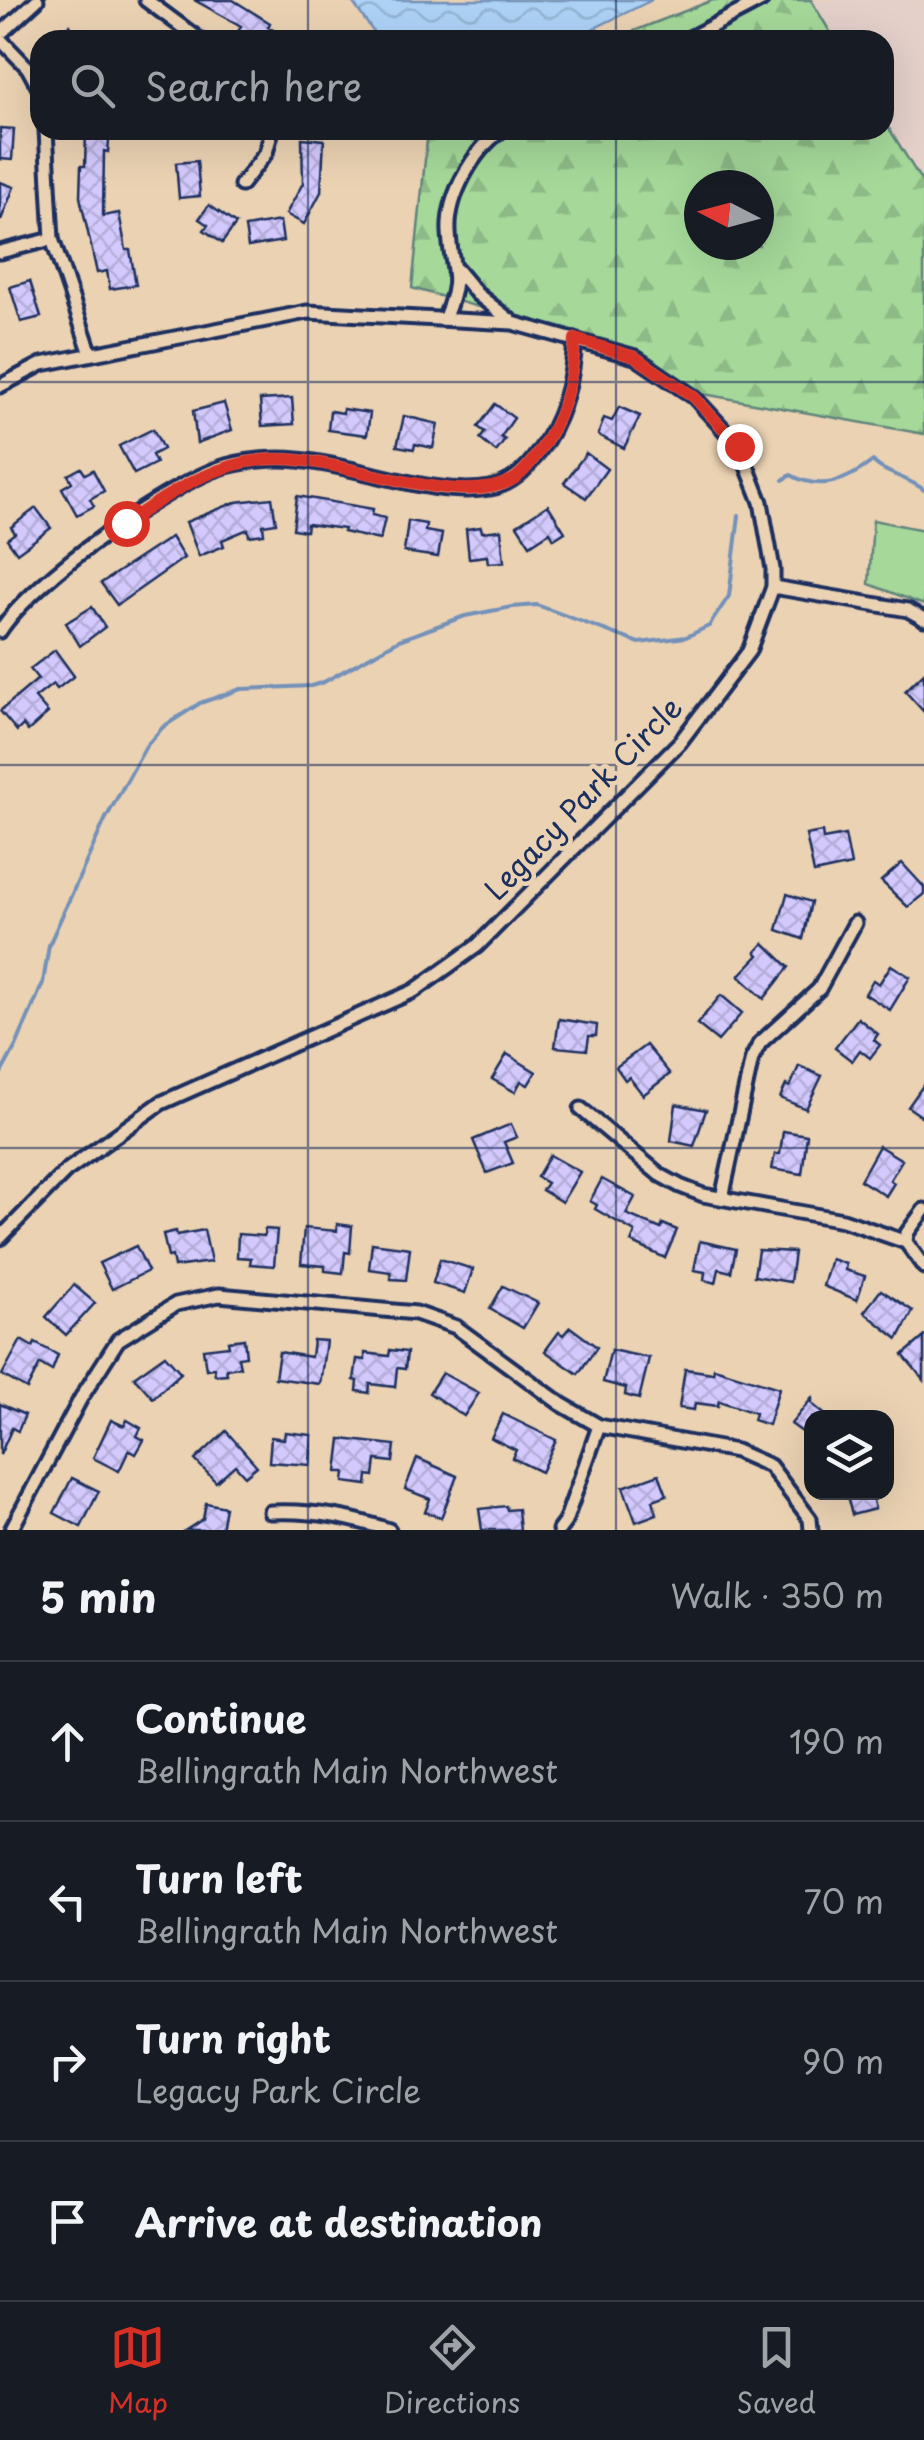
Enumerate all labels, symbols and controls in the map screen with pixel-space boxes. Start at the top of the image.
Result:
search box [30,30,894,140]
text: Search here [145,57,362,114]
icon: search [65,58,120,113]
north arrow [684,170,774,260]
route end [717,424,763,470]
route start [104,501,150,547]
street label: Legacy Park Circle [473,685,692,909]
map controls [804,1410,894,1500]
button: layers [804,1410,894,1500]
text: 5 min [40,1564,157,1627]
text: Walk · 350 m [671,1571,884,1619]
text: Continue [135,1689,306,1746]
icon: ahead [40,1714,95,1769]
text: 190 m [789,1717,884,1765]
text: Bellingrath Main Northwest [135,1746,558,1794]
text: Turn left [135,1849,303,1906]
icon: left [40,1874,95,1929]
text: 70 m [804,1877,884,1925]
text: Bellingrath Main Northwest [135,1906,558,1954]
text: Turn right [135,2009,331,2066]
icon: right [40,2034,95,2089]
text: 90 m [802,2037,884,2085]
text: Legacy Park Circle [135,2066,421,2114]
text: Arrive at destination [135,2193,543,2250]
icon: arrive [40,2194,95,2249]
tab: Map [108,2320,168,2423]
tab: Directions [384,2320,520,2423]
tab: Saved [736,2320,816,2423]

